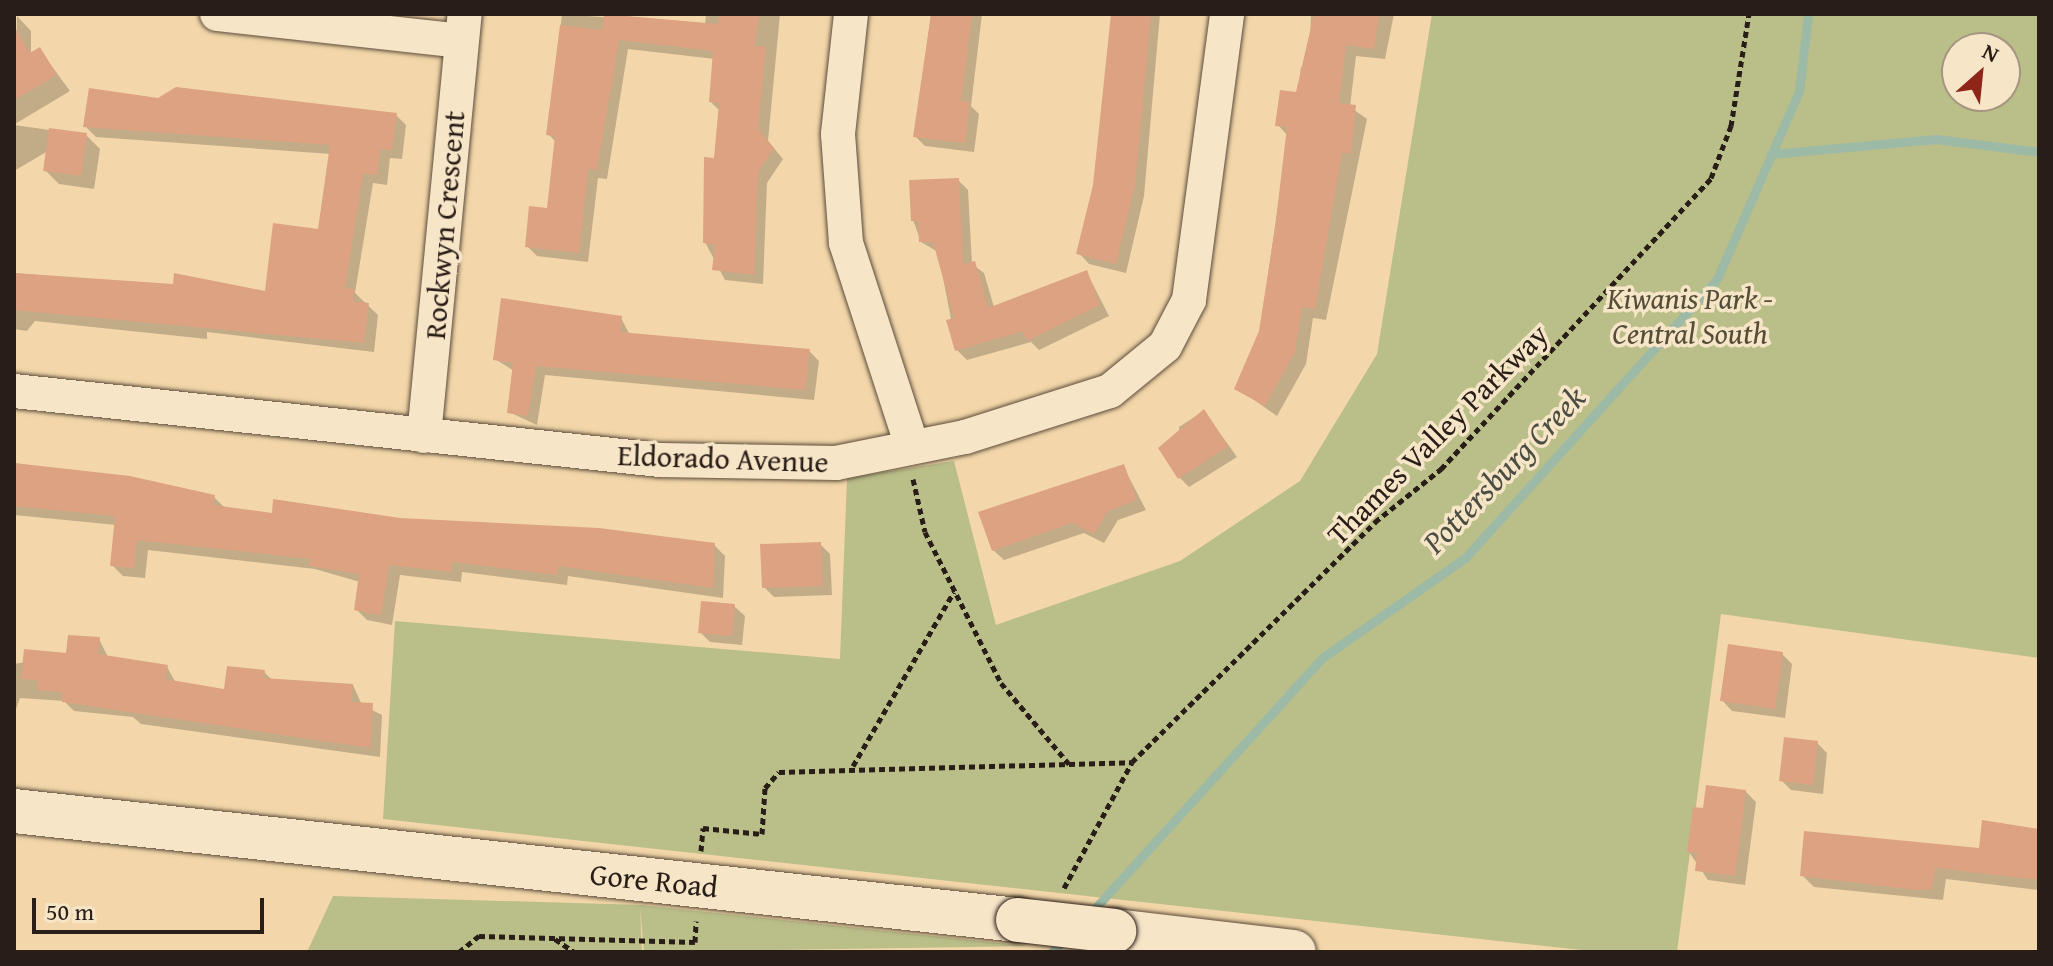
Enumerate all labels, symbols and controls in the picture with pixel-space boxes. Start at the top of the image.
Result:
north arrow [1941,32,2021,112]
text: N [1977,35,2005,70]
street label: Rockwyn Crescent [416,109,472,341]
park label: Kiwanis Park - Central South [1607,280,1773,350]
street label: Thames Valley Parkway [1319,316,1555,552]
water label: Pottersburg Creek [1415,379,1593,561]
street label: Eldorado Avenue [617,436,829,480]
street label: Gore Road [588,855,720,905]
scale bar [36,882,268,932]
text: 50 m [46,894,94,929]

